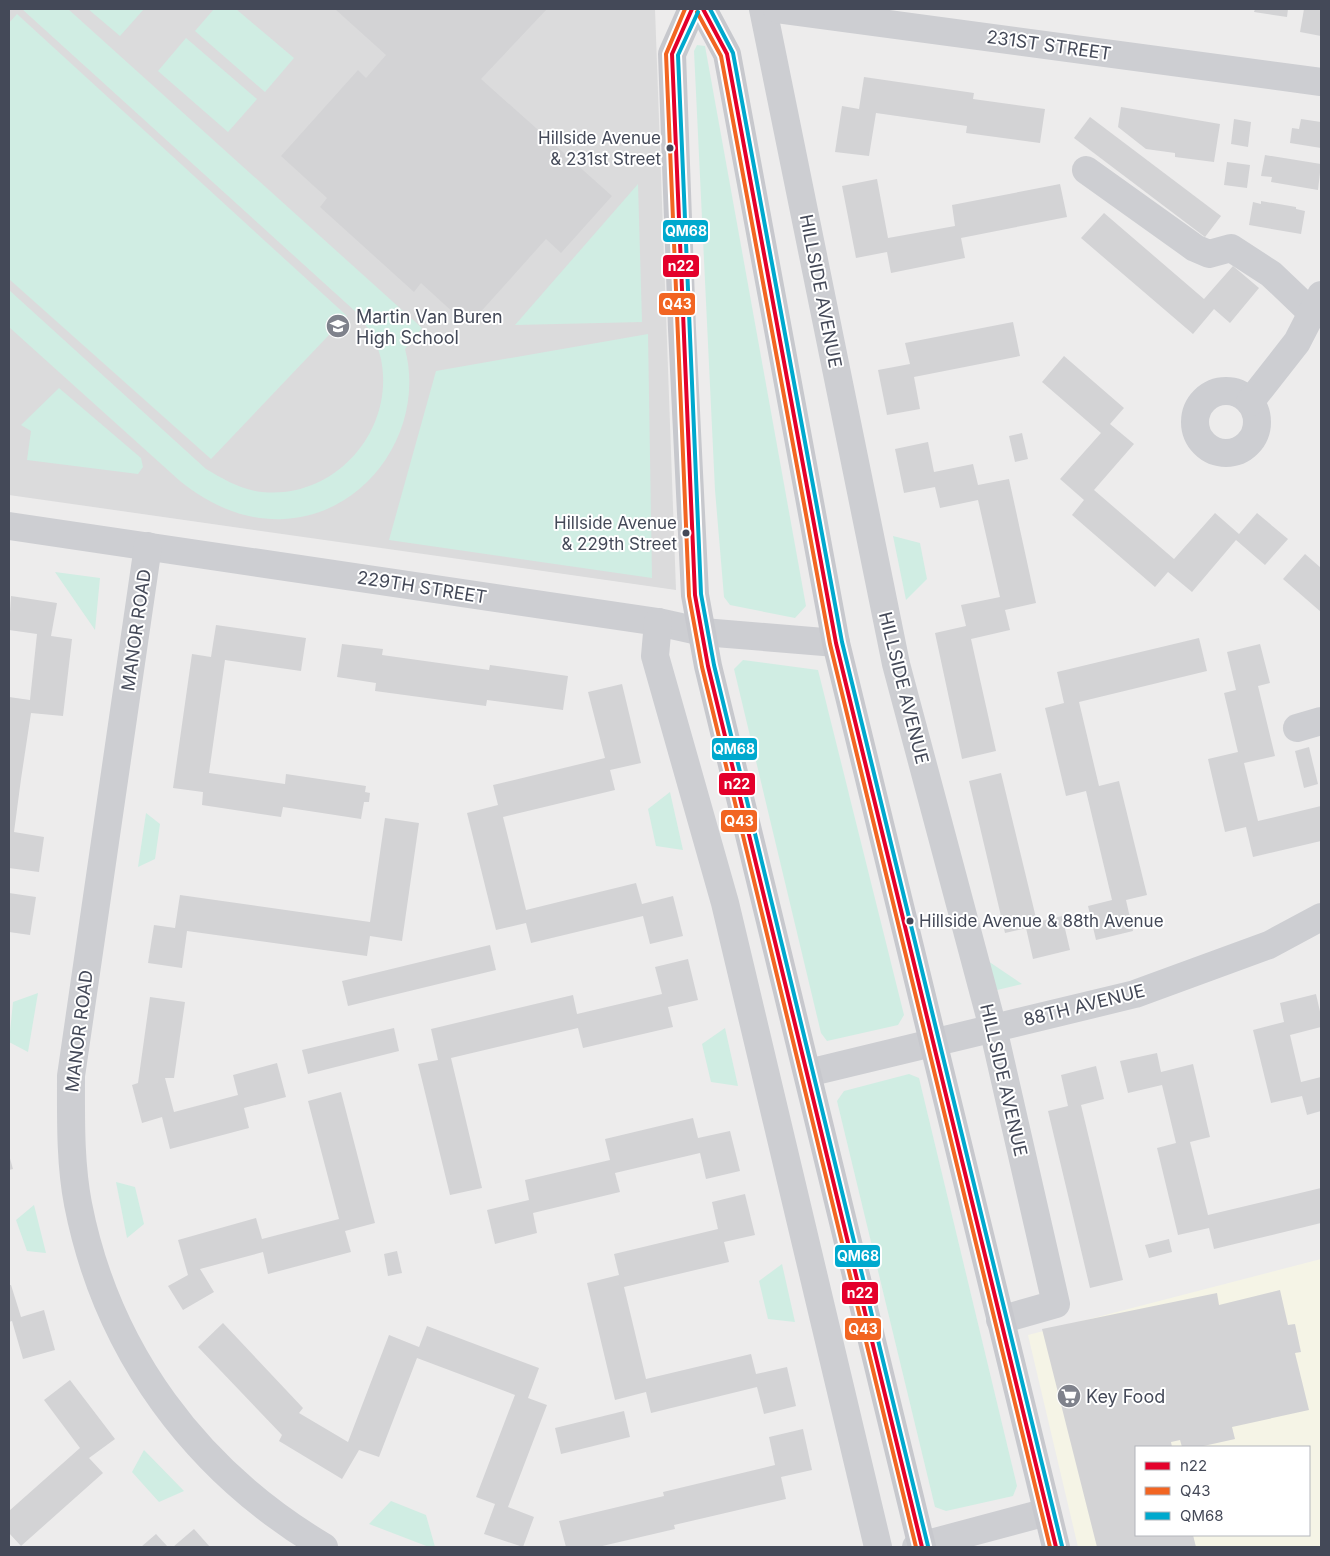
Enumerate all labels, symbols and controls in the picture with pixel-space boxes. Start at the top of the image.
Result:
street label: 231ST STREET [985,26,1113,64]
place label: Hillside Avenue & 231st Street [538,128,661,169]
marker: Hillside Avenue & 231st Street [665,143,675,153]
street label: HILLSIDE AVENUE [796,212,846,370]
line badge: QM68 [662,219,709,243]
text: QM68 [665,222,707,239]
line badge: n22 [662,254,700,278]
text: n22 [668,257,694,274]
line badge: Q43 [658,292,696,316]
text: Q43 [662,295,692,312]
place label: Martin Van Buren High School [356,306,503,348]
school or university icon: Martin Van Buren High School [325,313,351,339]
place label: Hillside Avenue & 229th Street [554,513,677,554]
marker: Hillside Avenue & 229th Street [681,528,691,538]
street label: 229TH STREET [356,566,488,608]
street label: MANOR ROAD [117,568,155,692]
street label: HILLSIDE AVENUE [875,610,933,766]
line badge: QM68 [711,737,758,761]
text: QM68 [713,740,755,757]
line badge: n22 [718,772,756,796]
text: n22 [724,775,750,792]
line badge: Q43 [720,809,758,833]
text: Q43 [724,812,754,829]
place label: Hillside Avenue & 88th Avenue [919,911,1164,931]
marker: Hillside Avenue & 88th Avenue [905,916,915,926]
street label: MANOR ROAD [61,969,97,1093]
street label: 88TH AVENUE [1021,980,1147,1030]
street label: HILLSIDE AVENUE [976,1002,1032,1158]
line badge: QM68 [834,1244,881,1268]
text: QM68 [837,1247,879,1264]
line badge: n22 [841,1281,879,1305]
text: n22 [847,1284,873,1301]
line badge: Q43 [844,1317,882,1341]
text: Q43 [848,1320,878,1337]
supermarket icon: Key Food [1056,1383,1082,1409]
place label: Key Food [1086,1386,1165,1407]
legend [1135,1446,1310,1536]
text: n22 [1180,1456,1207,1475]
text: Q43 [1180,1481,1210,1500]
text: QM68 [1180,1506,1224,1525]

